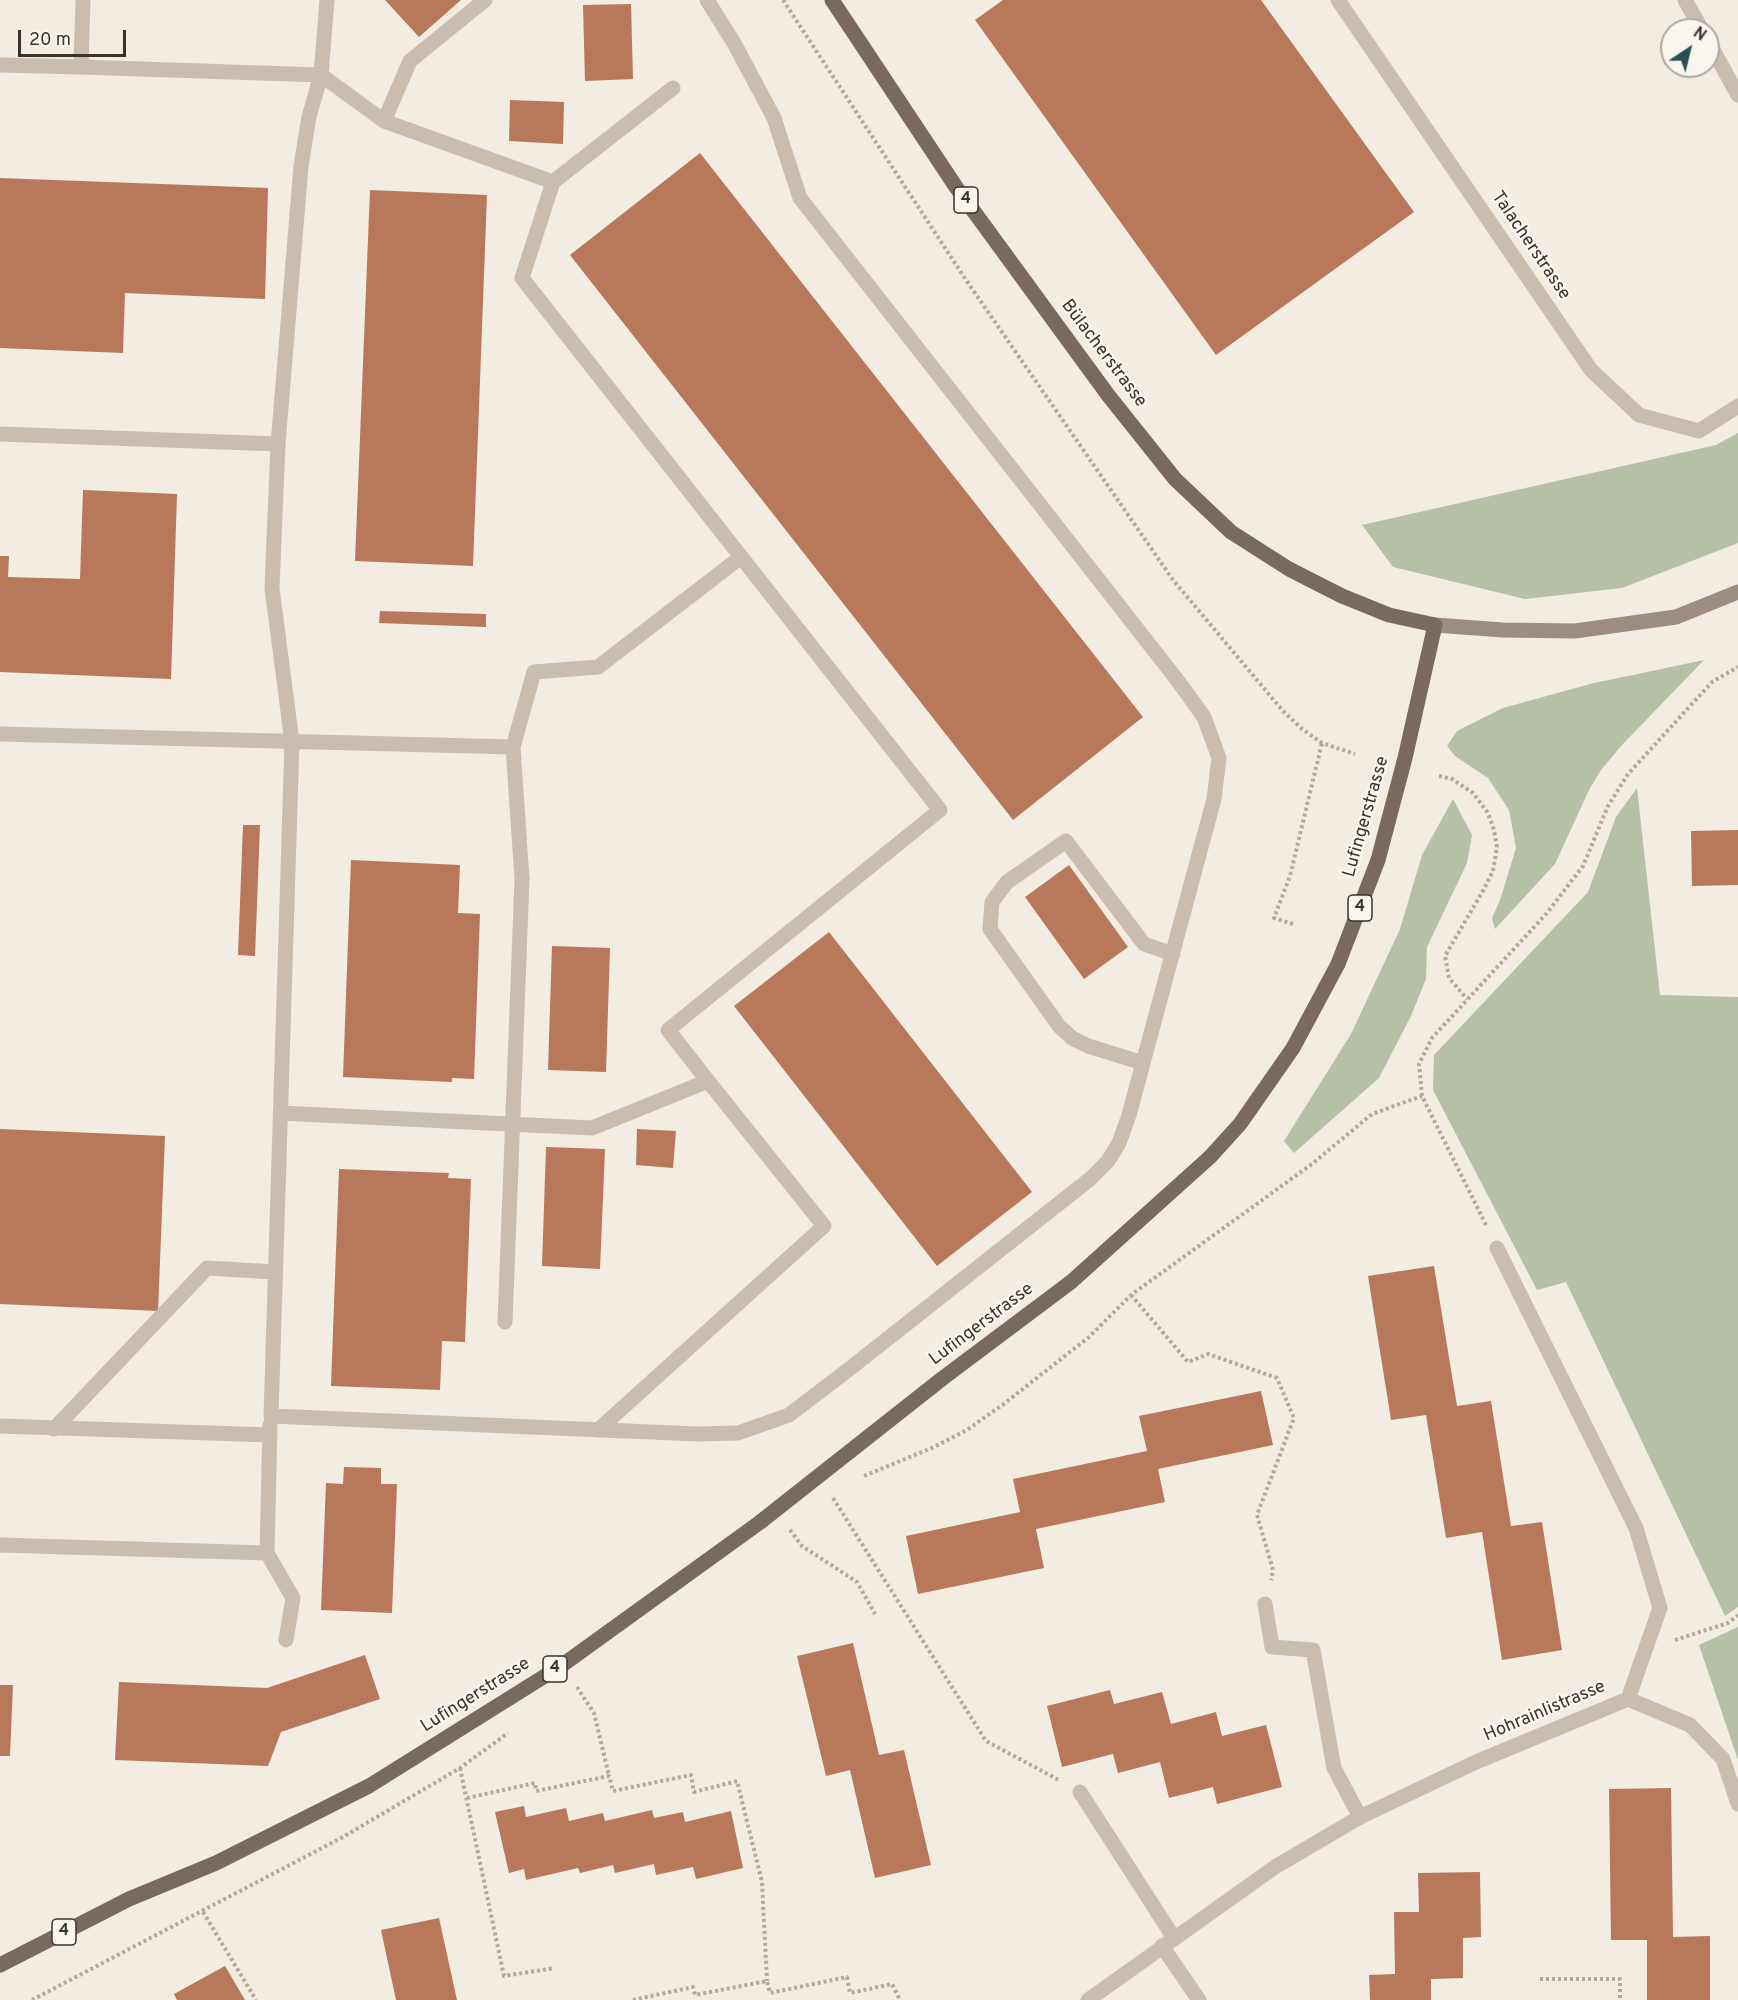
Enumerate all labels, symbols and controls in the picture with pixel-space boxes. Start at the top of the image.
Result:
scale bar [21,18,129,56]
north arrow [1660,18,1720,78]
text: N [1689,23,1710,46]
text: 20 m [29,29,71,52]
road number: 4 [954,187,978,213]
street label: Talacherstrasse [1486,188,1574,304]
street label: Bülacherstrasse [1055,296,1151,412]
street label: Lufingerstrasse [1339,754,1395,880]
road number: 4 [1348,895,1372,921]
street label: Lufingerstrasse [926,1279,1038,1371]
street label: Lufingerstrasse [417,1654,535,1738]
road number: 4 [543,1656,567,1682]
street label: Hohrainlistrasse [1481,1677,1609,1747]
road number: 4 [52,1919,76,1945]

